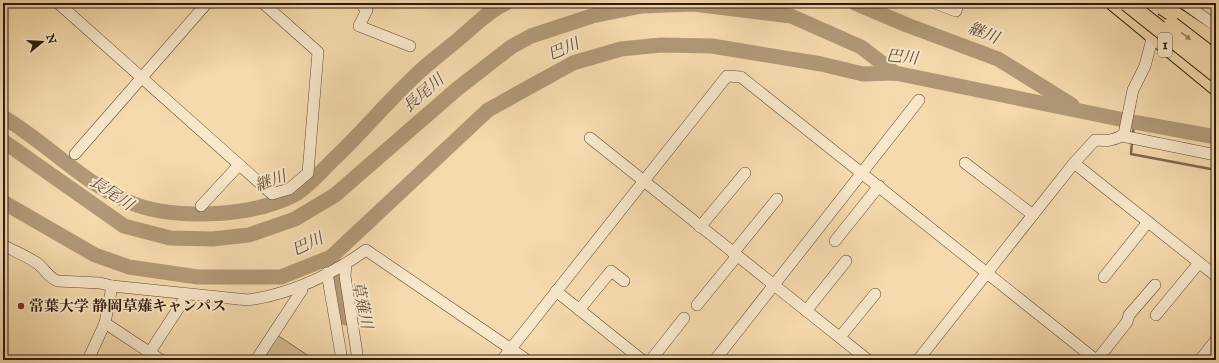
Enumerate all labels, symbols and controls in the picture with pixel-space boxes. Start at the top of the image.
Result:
water label: 継川 [964,19,1003,50]
north arrow [22,22,62,62]
one-way arrow [1180,31,1191,40]
text: N [42,32,59,46]
road number: 1 [1158,33,1172,57]
water label: 巴川 [545,34,584,65]
water label: 巴川 [885,46,921,70]
water label: 長尾川 [399,69,450,117]
water label: 継川 [253,166,291,197]
water label: 長尾川 [86,172,138,217]
water label: 巴川 [289,228,329,261]
water label: 草薙川 [346,279,376,333]
place label: 常葉大学 静岡草薙キャンパス [29,297,226,316]
marker: 常葉大学 静岡草薙キャンパス [16,301,26,311]

